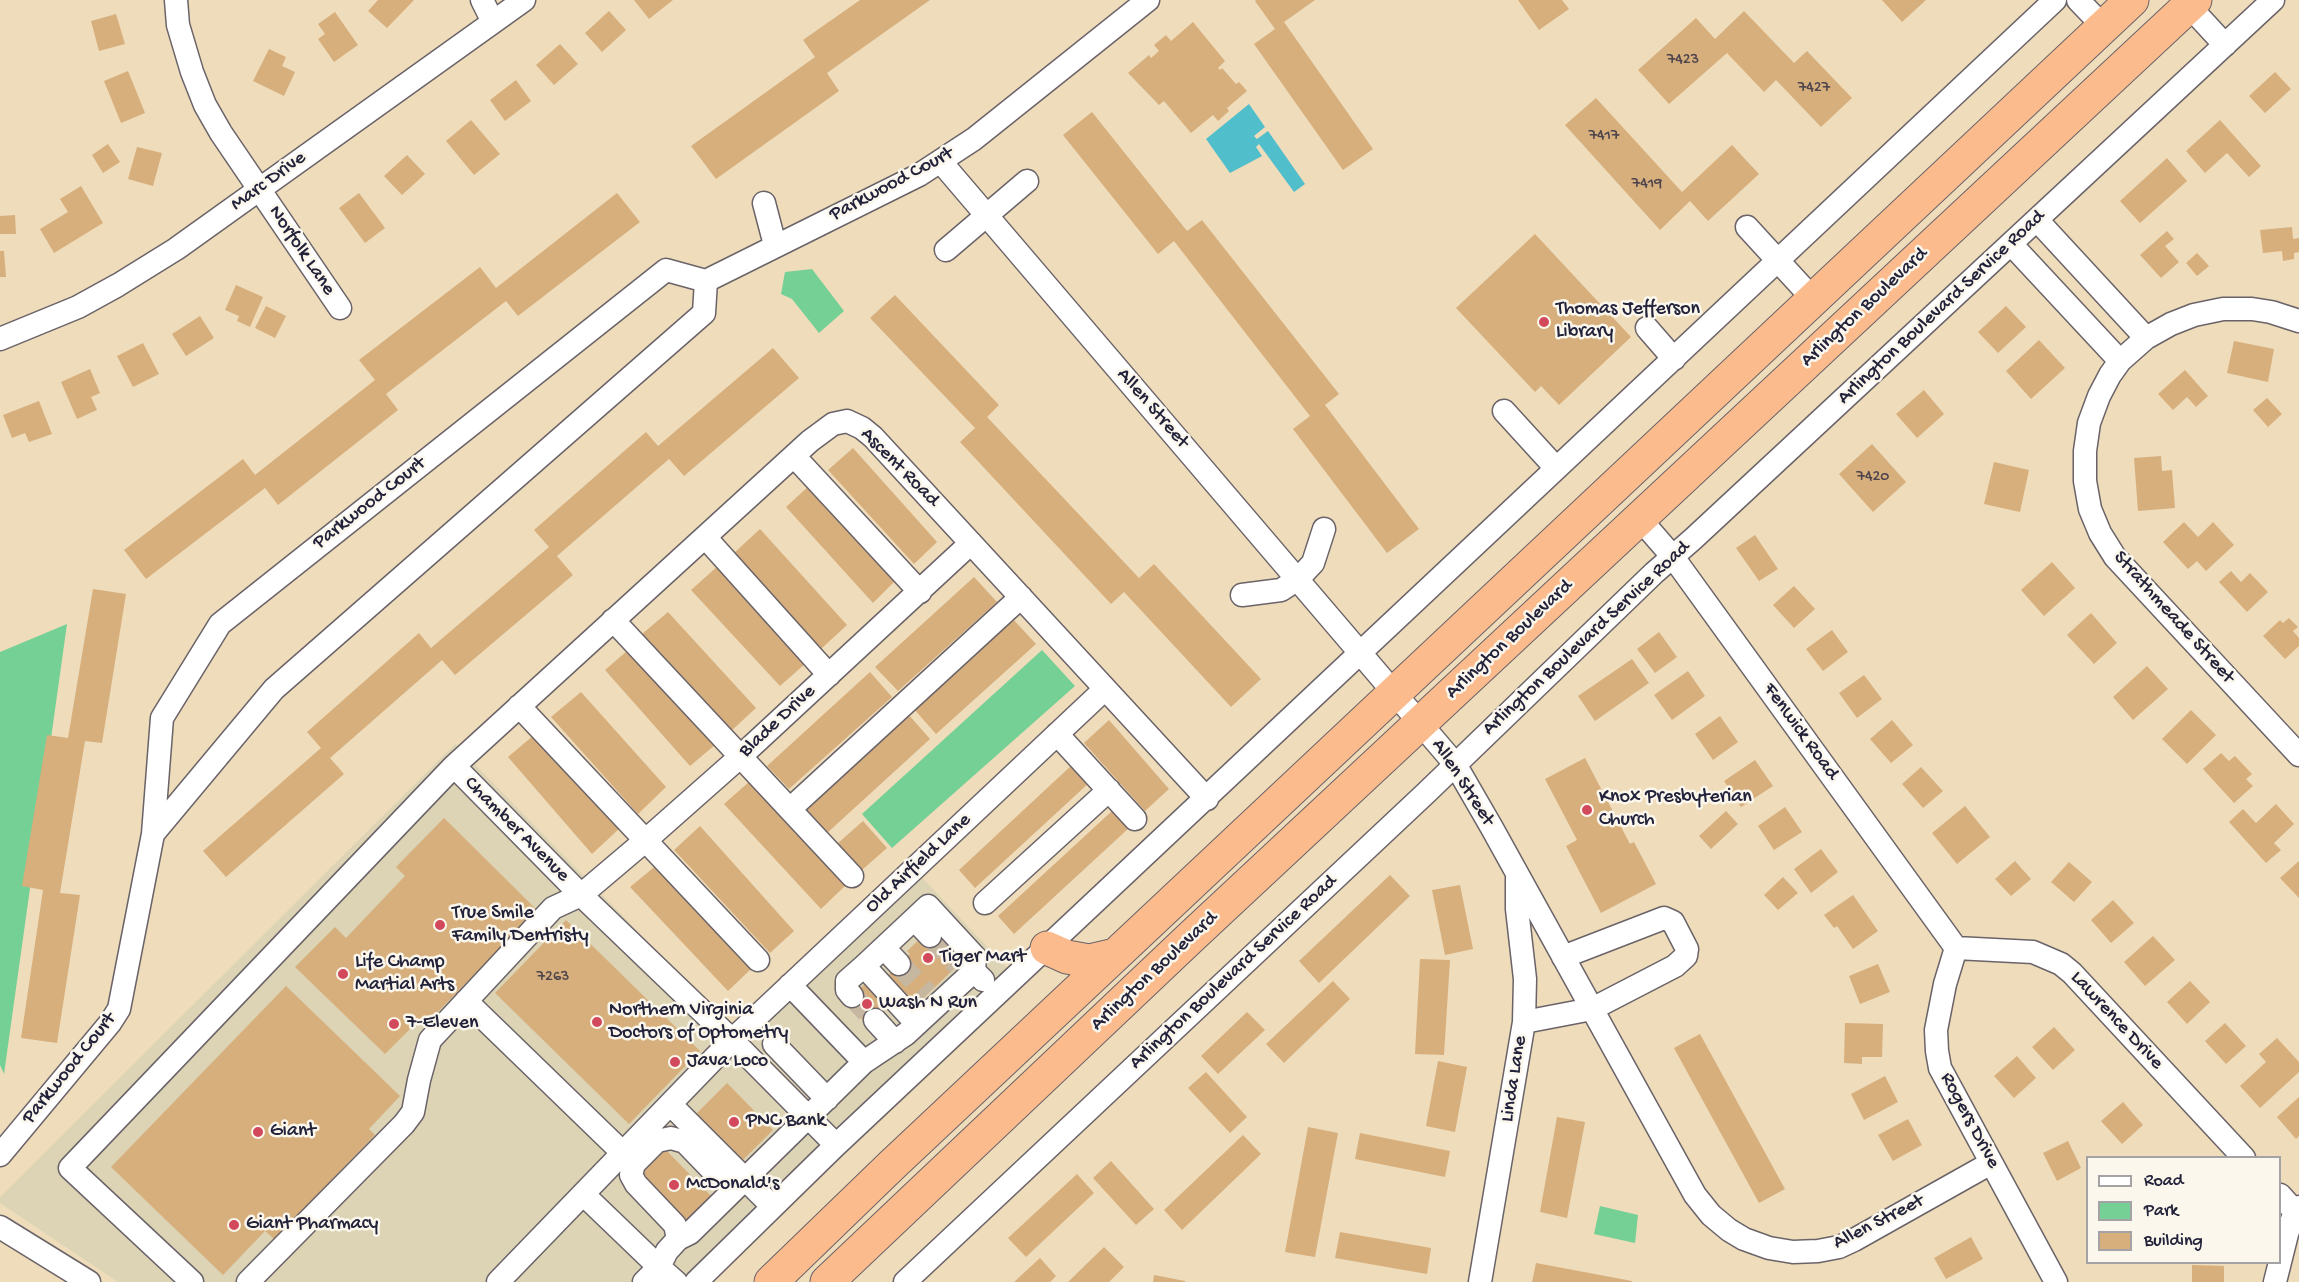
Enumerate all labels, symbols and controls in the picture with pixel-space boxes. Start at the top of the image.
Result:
house number: 7423 [1667,51,1699,71]
house number: 7427 [1798,79,1830,99]
house number: 7417 [1589,127,1619,147]
street label: Parkwood Court [826,142,958,228]
street label: Marc Drive [227,147,311,217]
house number: 7419 [1632,175,1662,195]
street label: Norfolk Lane [262,201,340,301]
street label: Arlington Boulevard Service Road [1833,206,2051,410]
street label: Arlington Boulevard [1797,243,1933,373]
place label: Thomas Jefferson Library [1556,298,1700,345]
marker: Thomas Jefferson Library [1537,315,1551,329]
street label: Allen Street [1111,364,1193,454]
street label: Ascent Road [854,423,944,513]
street label: Parkwood Court [309,452,431,556]
house number: 7420 [1857,468,1889,488]
street label: Arlington Boulevard Service Road [1478,537,1696,741]
street label: Strathmeade Street [2107,547,2239,689]
street label: Arlington Boulevard [1442,575,1578,705]
street label: Fenwick Road [1757,679,1843,785]
street label: Blade Drive [735,680,821,764]
street label: Allen Street [1425,735,1499,831]
street label: Chamber Avenue [458,772,574,888]
place label: Knox Presbyterian Church [1599,786,1752,833]
marker: Knox Presbyterian Church [1580,803,1594,817]
street label: Old Airfield Lane [861,809,977,919]
street label: Arlington Boulevard Service Road [1125,871,1343,1075]
place label: True Smile Family Dentristy [452,902,589,949]
street label: Arlington Boulevard [1087,907,1223,1037]
marker: True Smile Family Dentristy [433,918,447,932]
place label: Tiger Mart [940,946,1026,970]
place label: Life Champ Martial Arts [355,951,454,998]
marker: Tiger Mart [921,951,935,965]
marker: Life Champ Martial Arts [336,967,350,981]
street label: Lawrence Drive [2064,967,2168,1075]
house number: 7263 [537,968,569,988]
place label: Wash N Run [879,992,977,1016]
marker: Wash N Run [860,997,874,1011]
place label: Northern Virginia Doctors of Optometry [609,999,788,1046]
street label: Parkwood Court [18,1008,122,1130]
place label: 7-Eleven [406,1012,479,1036]
marker: Northern Virginia Doctors of Optometry [590,1015,604,1029]
marker: 7-Eleven [387,1017,401,1031]
street label: Linda Lane [1496,1034,1534,1124]
place label: Java Loco [687,1050,768,1074]
marker: Java Loco [668,1055,682,1069]
street label: Rogers Drive [1934,1069,2004,1173]
place label: PNC Bank [746,1110,825,1134]
marker: PNC Bank [727,1115,741,1129]
place label: Giant [270,1120,316,1144]
marker: Giant [251,1125,265,1139]
legend [2086,1156,2281,1264]
text: Road [2144,1171,2183,1192]
place label: McDonald's [686,1173,779,1197]
marker: McDonald's [667,1178,681,1192]
street label: Allen Street [1830,1190,1928,1256]
text: Park [2144,1201,2178,1222]
place label: Giant Pharmacy [246,1213,378,1237]
marker: Giant Pharmacy [227,1218,241,1232]
text: Building [2144,1231,2203,1252]

